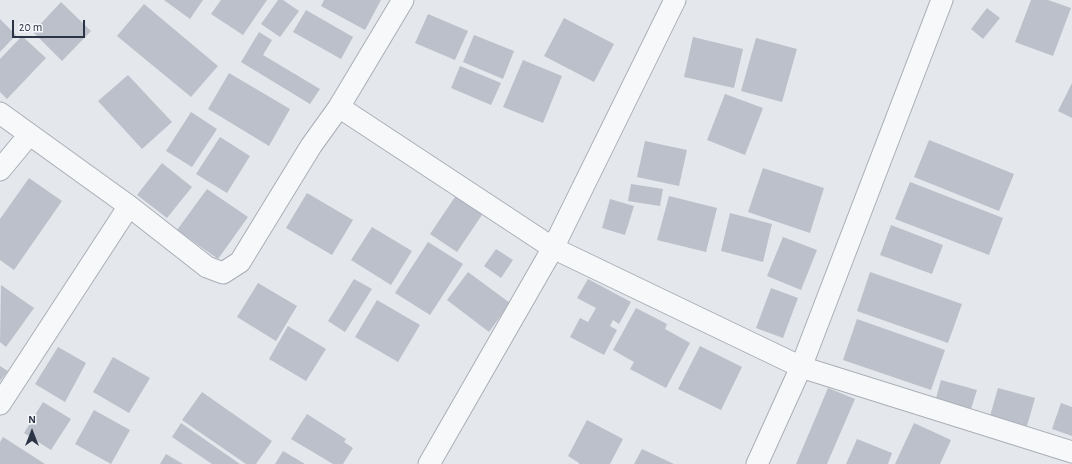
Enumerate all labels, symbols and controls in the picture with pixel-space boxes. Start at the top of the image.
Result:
scale bar [14,12,87,38]
text: 20 m [19,21,42,33]
north arrow [12,412,52,452]
text: N [28,414,36,425]

